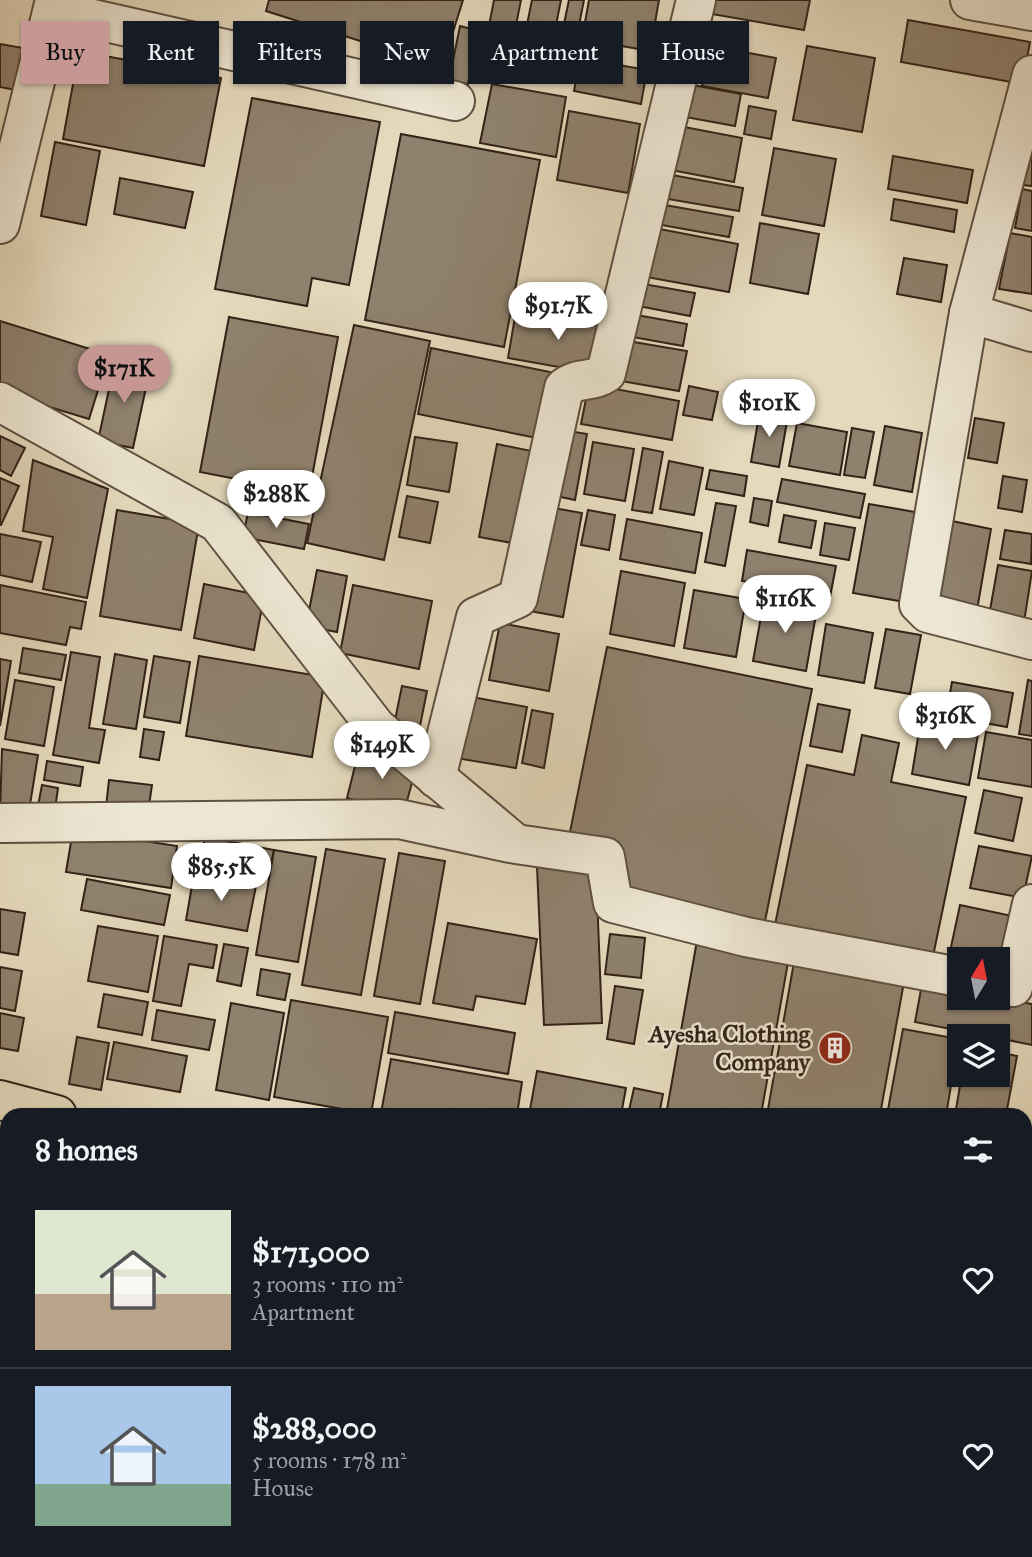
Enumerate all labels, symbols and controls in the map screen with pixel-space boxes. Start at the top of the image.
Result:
chip: Buy [21,21,109,84]
chip: Rent [123,21,219,84]
chip: Filters [233,21,346,84]
chip: New [360,21,454,84]
chip: Apartment [468,21,623,84]
chip: House [637,21,749,84]
pin: $91.7K [501,282,615,342]
text: $91.7K [524,291,592,319]
pin: $171K [75,346,173,405]
text: $171K [94,354,154,382]
pin: $101K [720,380,818,439]
text: $101K [738,388,800,416]
pin: $288K [227,470,325,530]
text: $288K [243,479,309,507]
pin: $116K [736,576,834,635]
text: $116K [755,584,815,612]
pin: $316K [896,692,994,752]
text: $316K [915,701,975,729]
pin: $149K [333,722,431,781]
text: $149K [350,730,414,758]
pin: $85.5K [164,844,278,903]
text: $85.5K [187,852,255,880]
north arrow [947,947,1010,1010]
map controls [947,947,1010,1087]
place label: Ayesha Clothing Company [647,1019,812,1077]
button: layers [947,1024,1010,1087]
building icon: Ayesha Clothing Company [816,1029,854,1067]
icon: filters [959,1131,997,1169]
text: 8 homes [35,1132,138,1168]
text: $171,000 [252,1234,370,1270]
icon: home [91,1238,175,1322]
icon: heart [959,1261,997,1299]
text: 3 rooms · 110 m² [252,1270,403,1298]
text: Apartment [252,1298,355,1326]
text: $288,000 [252,1410,377,1446]
icon: home [91,1414,175,1498]
icon: heart [959,1437,997,1475]
text: 5 rooms · 178 m² [252,1446,407,1474]
text: House [252,1474,314,1502]

